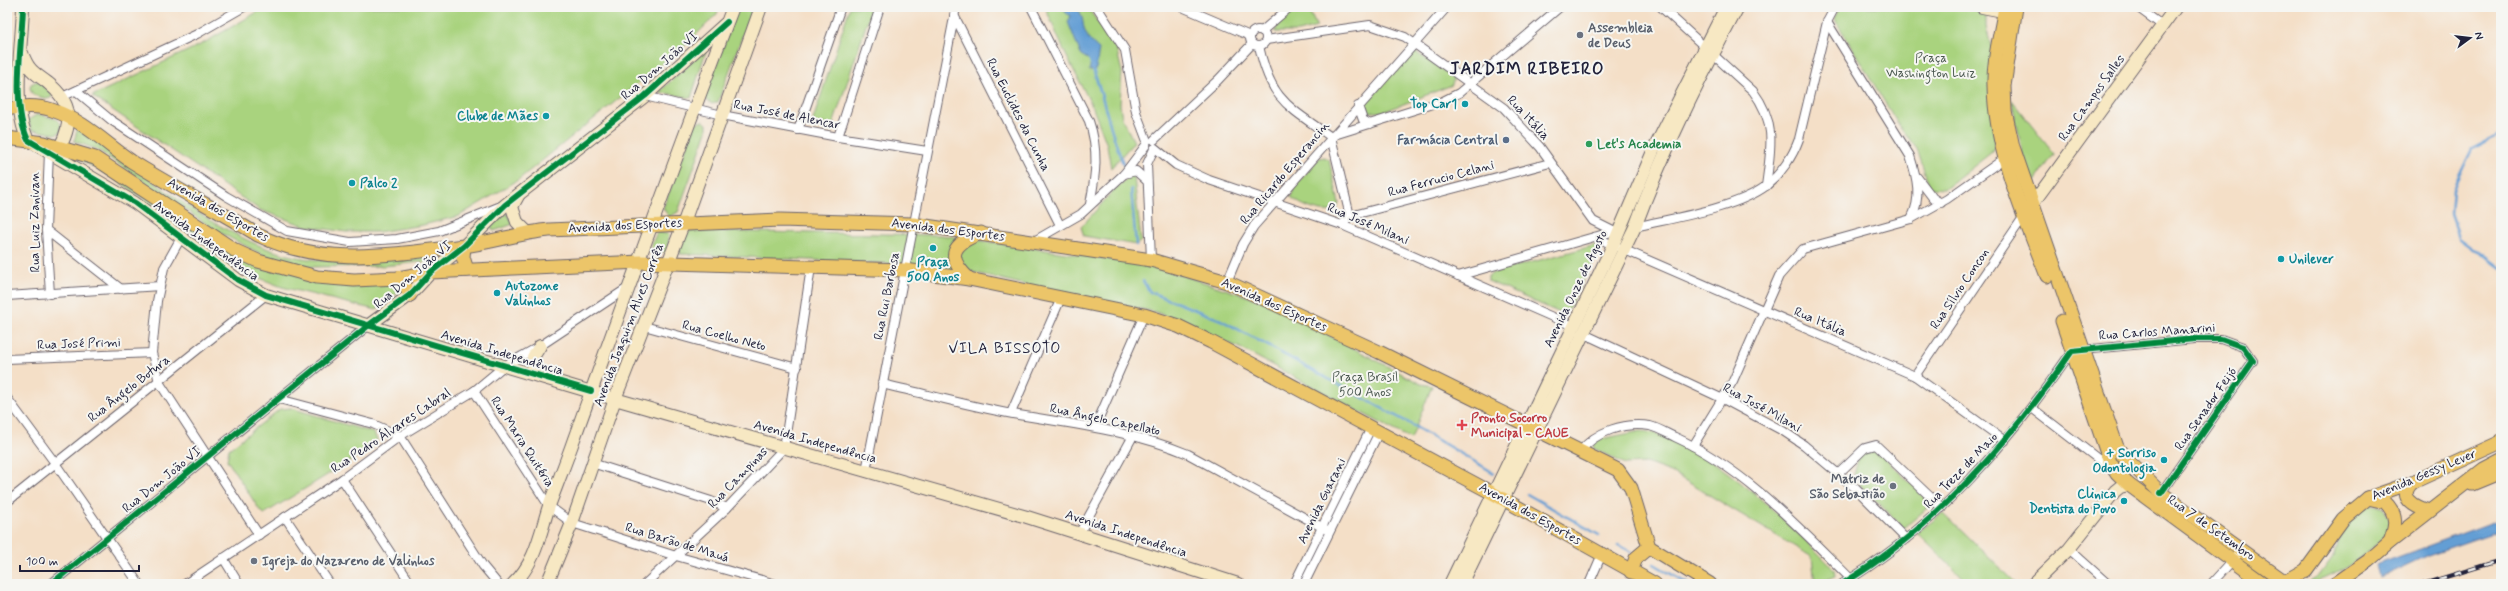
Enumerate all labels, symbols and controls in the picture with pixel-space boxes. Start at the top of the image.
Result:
north arrow [2450,18,2490,58]
place label: Assembleia de Deus [1588,20,1654,52]
street label: Rua Dom João VI [618,27,703,104]
marker: Assembleia de Deus [1575,30,1585,40]
text: N [2471,30,2486,41]
park label: Praça Washington Luiz [1886,50,1976,84]
street label: Rua Campos Salles [2055,51,2129,145]
street label: Rua Euclides da Cunha [982,56,1054,175]
district label: JARDIM RIBEIRO [1450,58,1604,80]
street label: Rua Itália [1503,92,1553,144]
street label: Rua José de Alencar [732,96,842,134]
place label: Top Car1 [1410,96,1457,113]
marker: Top Car1 [1460,99,1470,109]
place label: Clube de Mães [457,108,538,125]
marker: Clube de Mães [541,111,551,121]
street label: Rua Ricardo Esperancin [1237,118,1333,228]
place label: Farmácia Central [1397,132,1499,149]
marker: Farmácia Central [1501,135,1511,145]
place label: Let's Academia [1597,136,1681,153]
marker: Let's Academia [1584,139,1594,149]
street label: Rua Ferrucio Celani [1386,157,1496,201]
street label: Rua Luiz Zanivan [27,172,44,272]
street label: Avenida dos Esportes [164,174,272,246]
place label: Palco 2 [360,175,398,192]
marker: Palco 2 [347,178,357,188]
street label: Avenida Independência [150,197,262,285]
street label: Rua José Milani [1324,199,1412,249]
street label: Avenida dos Esportes [568,215,683,237]
street label: Avenida dos Esportes [890,215,1006,245]
street label: Avenida Onze de Agosto [1540,227,1612,350]
street label: Rua Dom João VI [370,237,456,313]
street label: Avenida Joaquim Alves Corrêa [590,241,668,409]
marker: Praça 500 Anos [928,243,938,253]
street label: Rua Sílvio Concon [1927,245,1993,333]
street label: Rua Rui Barbosa [870,250,904,341]
place label: Unilever [2289,251,2334,268]
place label: Praça 500 Anos [907,254,960,286]
marker: Unilever [2276,254,2286,264]
street label: Avenida dos Esportes [1218,274,1330,336]
place label: Autozone Valinhos [505,278,559,310]
marker: Autozone Valinhos [492,288,502,298]
street label: Rua Itália [1791,303,1849,341]
street label: Rua Coelho Neto [680,317,768,355]
street label: Rua Carlos Manarini [2098,319,2216,345]
street label: Avenida Independência [439,326,565,380]
street label: Rua José Primi [37,334,121,354]
district label: VILA BISSOTO [949,339,1061,359]
street label: Rua Ângelo Botura [84,351,175,428]
street label: Rua Senador Feijó [2171,364,2241,454]
park label: Praça Brasil 500 Anos [1332,369,1398,401]
street label: Rua José Milani [1720,379,1804,437]
street label: Rua Pedro Álvares Cabral [327,384,454,477]
street label: Rua Maria Quitéria [486,393,558,491]
street label: Rua Ângelo Capellato [1048,400,1162,442]
place label: Pronto Socorro Municipal - CAUE [1471,410,1569,442]
street label: Avenida Independência [752,416,878,468]
marker: Pronto Socorro Municipal - CAUE [1456,419,1468,431]
street label: Rua Treze de Maio [1920,429,2002,513]
street label: Rua Dom João VI [119,442,206,517]
street label: Rua Campinas [704,443,772,513]
place label: + Sorriso Odontologia [2093,445,2157,480]
street label: Avenida Gessy Lever [2369,445,2479,505]
street label: Avenida Guarani [1294,455,1350,547]
marker: + Sorriso Odontologia [2159,455,2169,465]
place label: Matriz de São Sebastião [1809,471,1885,503]
street label: Avenida dos Esportes [1476,479,1584,549]
marker: Matriz de São Sebastião [1888,481,1898,491]
place label: Clinica Dentista do Povo [2029,486,2116,518]
street label: Rua 7 de Setembro [2164,491,2258,565]
marker: Clinica Dentista do Povo [2119,496,2129,506]
street label: Avenida Independência [1063,506,1189,562]
street label: Rua Barão de Mauá [623,519,731,567]
scale bar [20,547,139,573]
place label: Igreja do Nazareno de Valinhos [262,553,435,571]
text: 100 m [26,554,58,570]
marker: Igreja do Nazareno de Valinhos [249,556,259,566]

